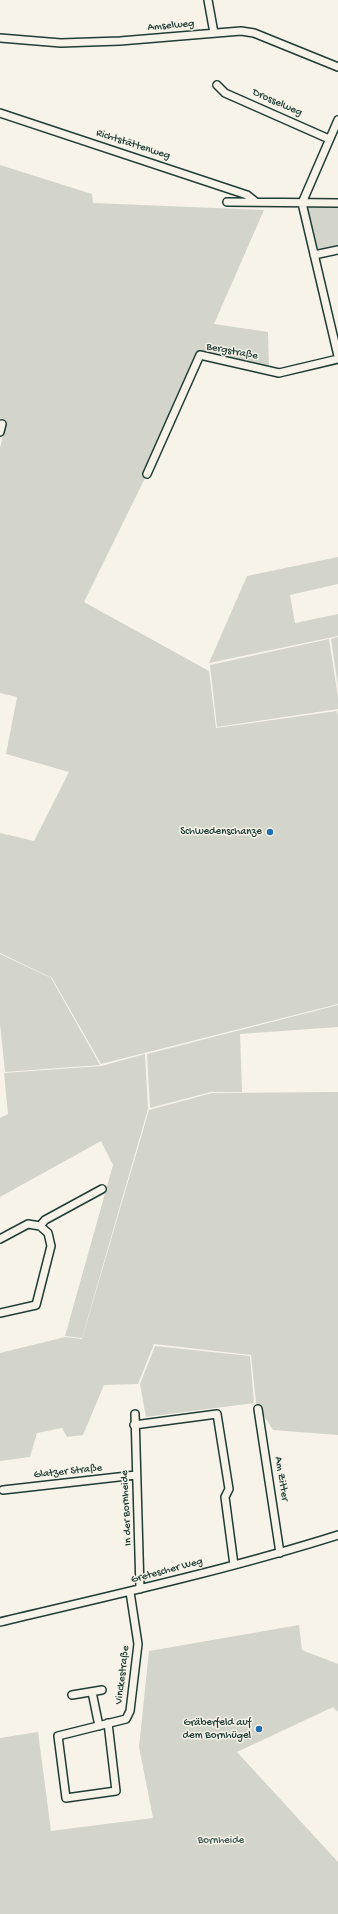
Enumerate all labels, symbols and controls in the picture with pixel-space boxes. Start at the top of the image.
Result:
street label: Amselweg [147,17,195,35]
street label: Drosselweg [250,86,304,120]
street label: Richtstättenweg [94,127,172,163]
street label: Bergstraße [205,341,259,363]
place label: Schwedenschanze [180,825,262,839]
marker: Schwedenschanze [265,827,275,837]
street label: Am Zitter [271,1456,291,1502]
street label: Glatzer Straße [33,1462,103,1482]
street label: In der Bornheide [118,1470,136,1546]
street label: Gretescher Weg [130,1555,204,1587]
street label: Vinckestraße [113,1645,133,1705]
place label: Gräberfeld auf dem Bornhügel [183,1716,251,1742]
marker: Gräberfeld auf dem Bornhügel [254,1724,264,1734]
park label: Bornheide [198,1834,244,1848]

